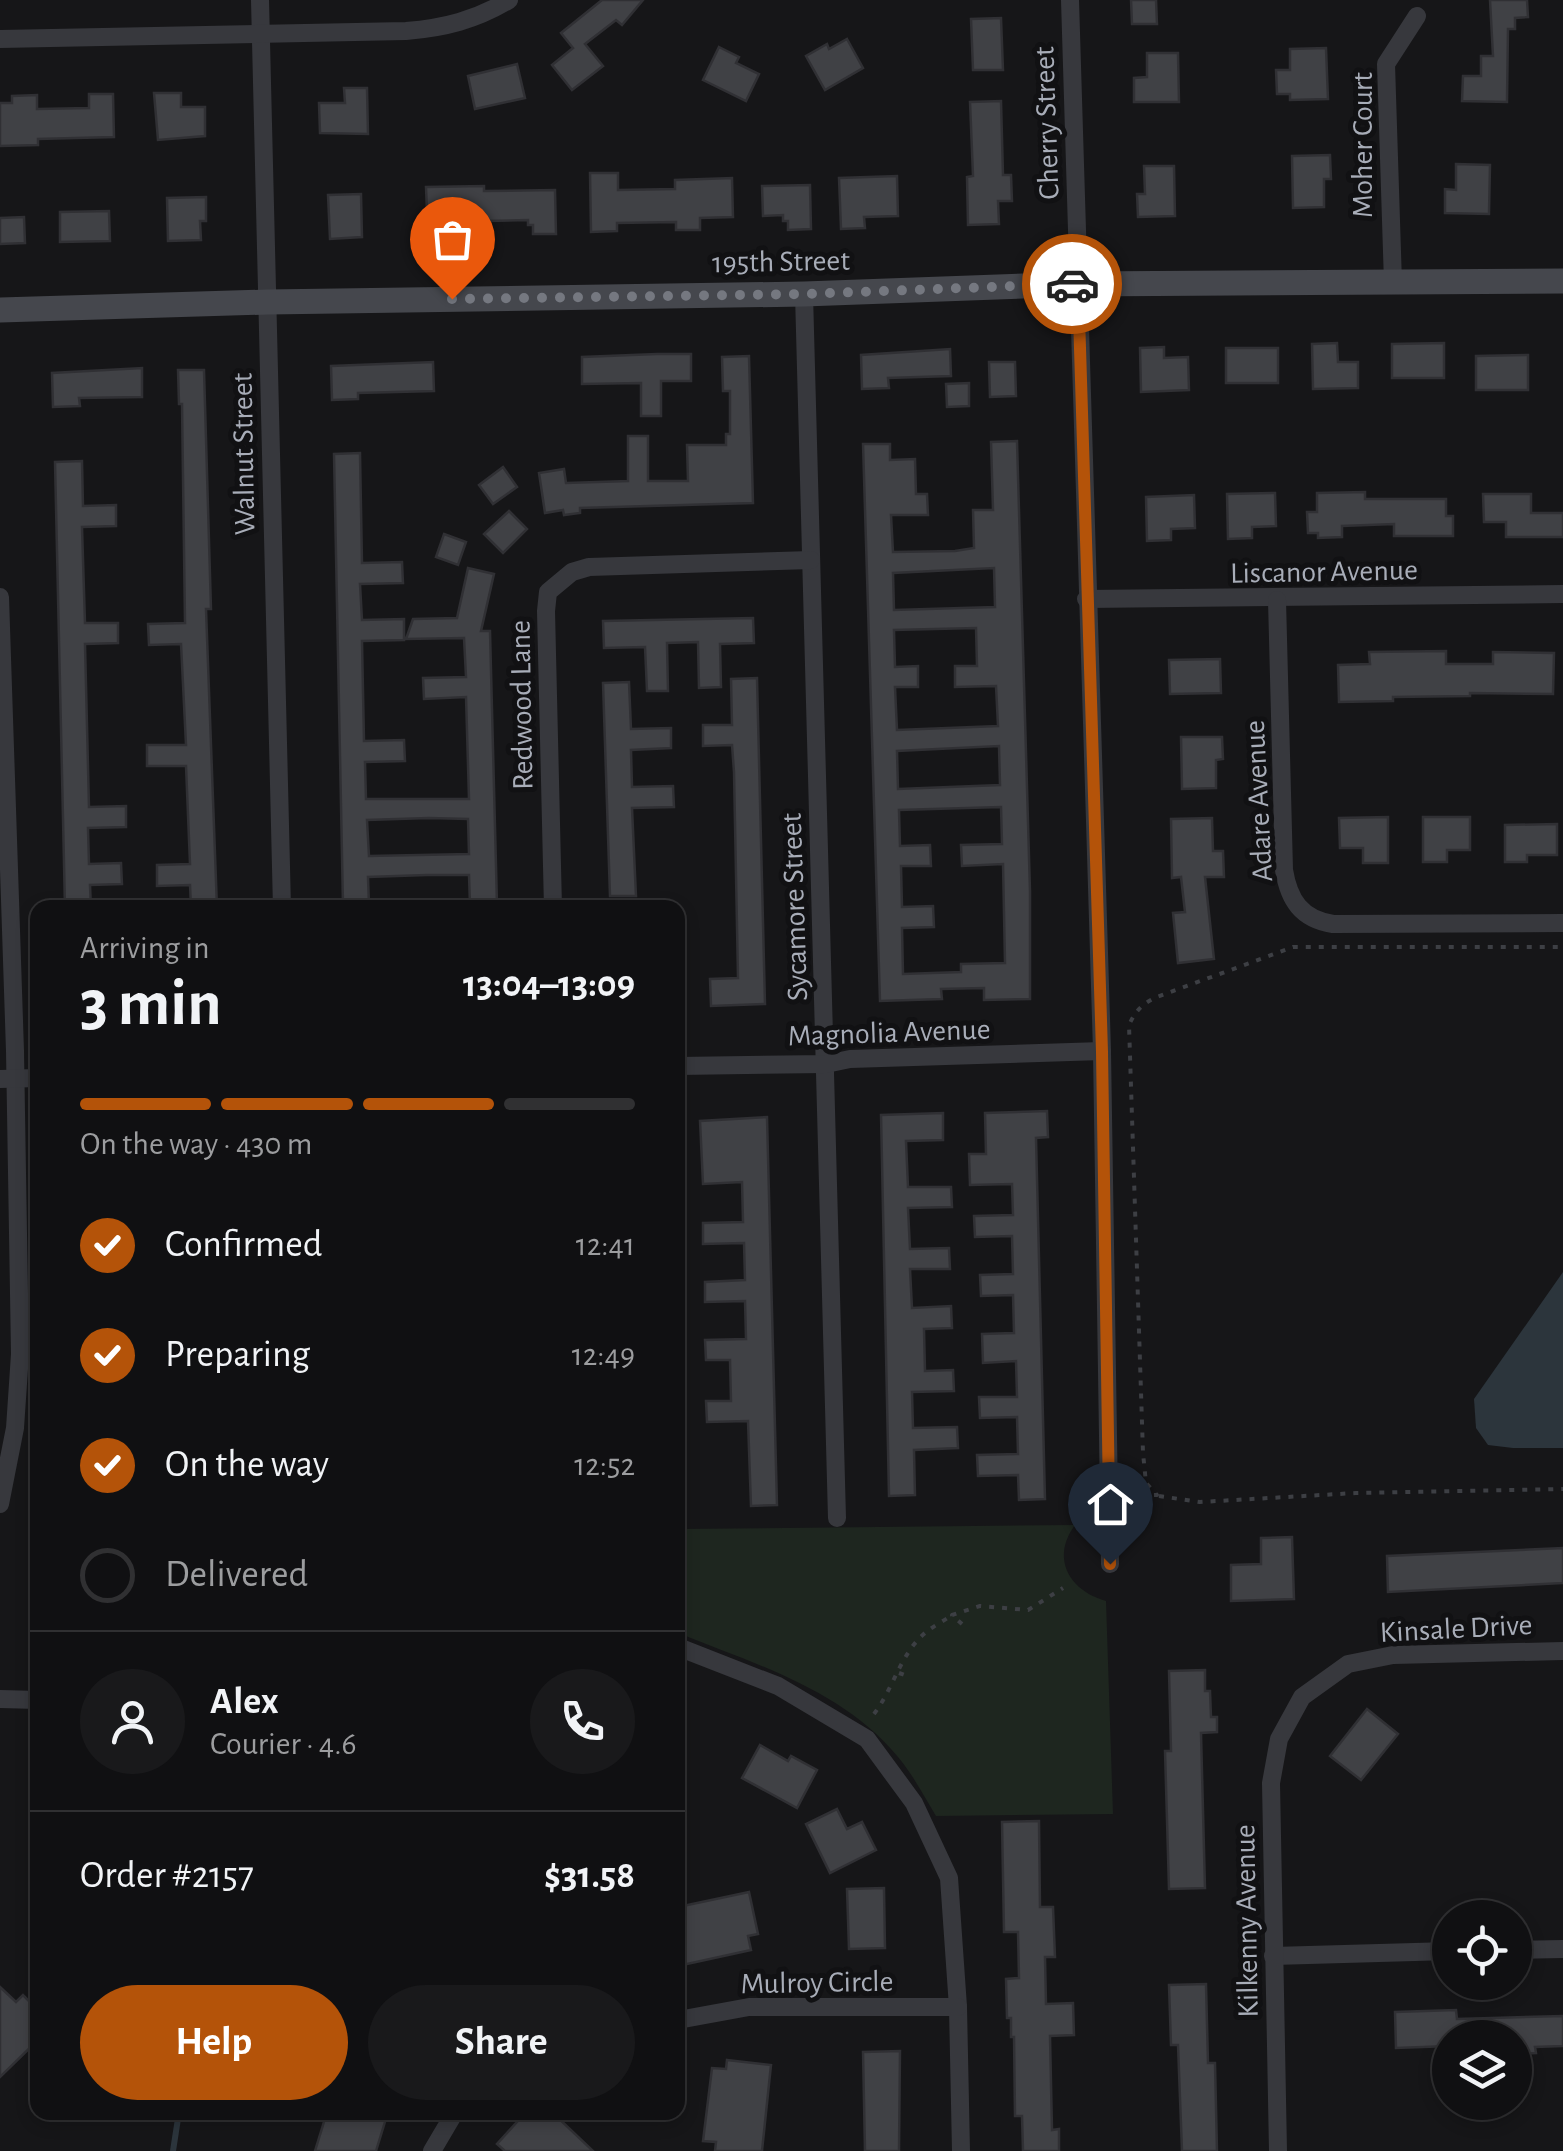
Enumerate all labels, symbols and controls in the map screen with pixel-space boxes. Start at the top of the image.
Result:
street label: Cherry Street [1029,45,1065,200]
street label: Moher Court [1348,72,1378,218]
pin [410,197,495,300]
icon: bag [425,212,480,267]
courier [1022,234,1122,334]
street label: 195th Street [712,246,851,278]
icon: car [1045,257,1100,312]
street label: Walnut Street [228,372,260,535]
street label: Liscanor Avenue [1230,555,1418,589]
street label: Redwood Lane [506,620,538,790]
street label: Adare Avenue [1240,719,1278,883]
street label: Sycamore Street [777,812,813,1002]
text: Arriving in [80,932,209,964]
text: 13:04–13:09 [463,966,635,1004]
text: 3 min [80,972,222,1037]
street label: Magnolia Avenue [787,1014,991,1052]
text: On the way · 430 m [80,1128,312,1160]
icon: check [80,1218,135,1273]
text: Confirmed [165,1226,322,1264]
text: 12:41 [576,1229,635,1261]
icon: check [80,1328,135,1383]
text: Preparing [165,1336,310,1374]
text: 12:49 [572,1339,635,1371]
icon: check [80,1438,135,1493]
text: On the way [165,1446,329,1484]
text: 12:52 [574,1449,635,1481]
pin [1068,1462,1153,1565]
icon: home [1083,1477,1138,1532]
text: Delivered [165,1556,308,1594]
street label: Kinsale Drive [1379,1610,1533,1648]
button: person [80,1669,185,1774]
button: phone [530,1669,635,1774]
text: Alex [210,1683,279,1721]
text: Courier · 4.6 [210,1728,357,1760]
street label: Kilkenny Avenue [1230,1824,1264,2018]
text: Order #2157 [80,1857,254,1895]
text: $31.58 [544,1857,635,1895]
map controls [1432,1900,1532,2120]
button: locate [1432,1900,1532,2000]
street label: Mulroy Circle [740,1967,894,1999]
button: Help [80,1985,348,2100]
button: Share [368,1985,635,2100]
button: layers [1432,2020,1532,2120]

